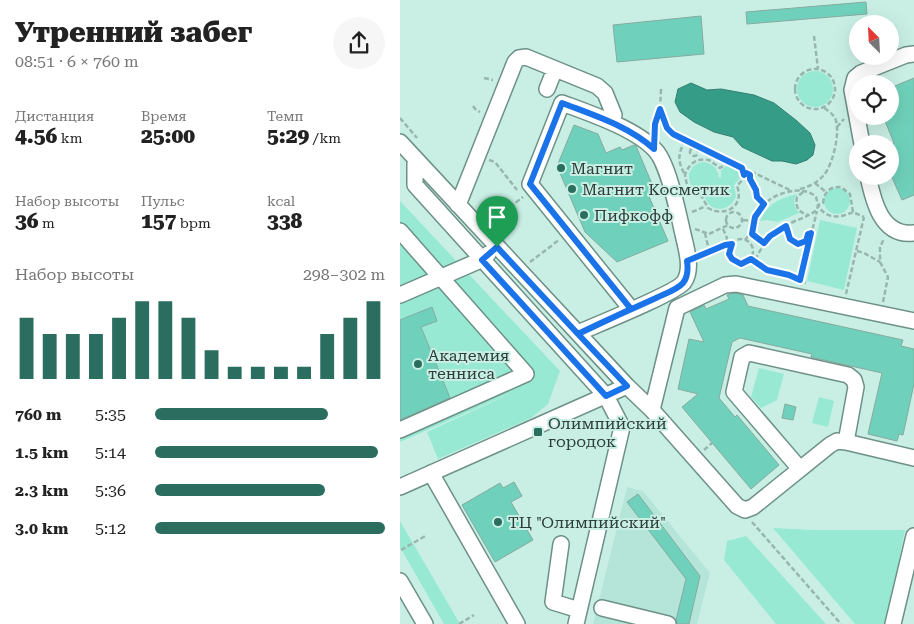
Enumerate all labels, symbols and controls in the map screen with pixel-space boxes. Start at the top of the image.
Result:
north arrow [849,15,899,65]
map controls [849,15,899,185]
text: Утренний забег [15,16,252,49]
button: share [333,17,385,69]
text: 08:51 · 6 × 760 m [15,52,139,71]
button: locate [849,75,899,125]
text: Дистанция [15,108,94,124]
text: Время [141,108,187,124]
text: Темп [267,108,303,124]
text: 4.56 [15,124,57,148]
text: 25:00 [141,124,195,148]
text: 5:29 [267,124,309,148]
text: km [57,130,82,146]
text: /km [309,130,341,146]
button: layers [849,135,899,185]
place label: Магнит [571,159,633,178]
marker: Магнит [555,162,567,174]
place label: Магнит Косметик [582,180,730,199]
marker: Магнит Косметик [566,183,578,195]
text: Набор высоты [15,193,119,209]
text: Пульс [141,193,185,209]
text: kcal [267,193,295,209]
pin [476,196,518,247]
icon: arrive [483,203,511,231]
place label: Пифкофф [594,206,673,225]
text: 36 [15,209,39,233]
text: 157 [141,209,176,233]
text: 338 [267,209,302,233]
marker: Пифкофф [578,209,590,221]
text: m [39,215,55,231]
text: bpm [176,215,211,231]
text: Набор высоты [15,265,134,284]
text: 298–302 m [303,265,385,284]
place label: Академия тенниса [428,346,509,383]
marker: Академия тенниса [412,358,424,370]
text: 760 m [15,405,61,424]
text: 5:35 [95,405,126,424]
place label: Олимпийский городок [548,414,667,451]
marker: Олимпийский городок [532,426,544,438]
text: 1.5 km [15,443,68,462]
text: 5:14 [95,443,126,462]
text: 2.3 km [15,481,68,500]
text: 5:36 [95,481,126,500]
place label: ТЦ "Олимпийский" [508,513,666,532]
marker: ТЦ "Олимпийский" [492,516,504,528]
text: 3.0 km [15,519,68,538]
text: 5:12 [95,519,126,538]

